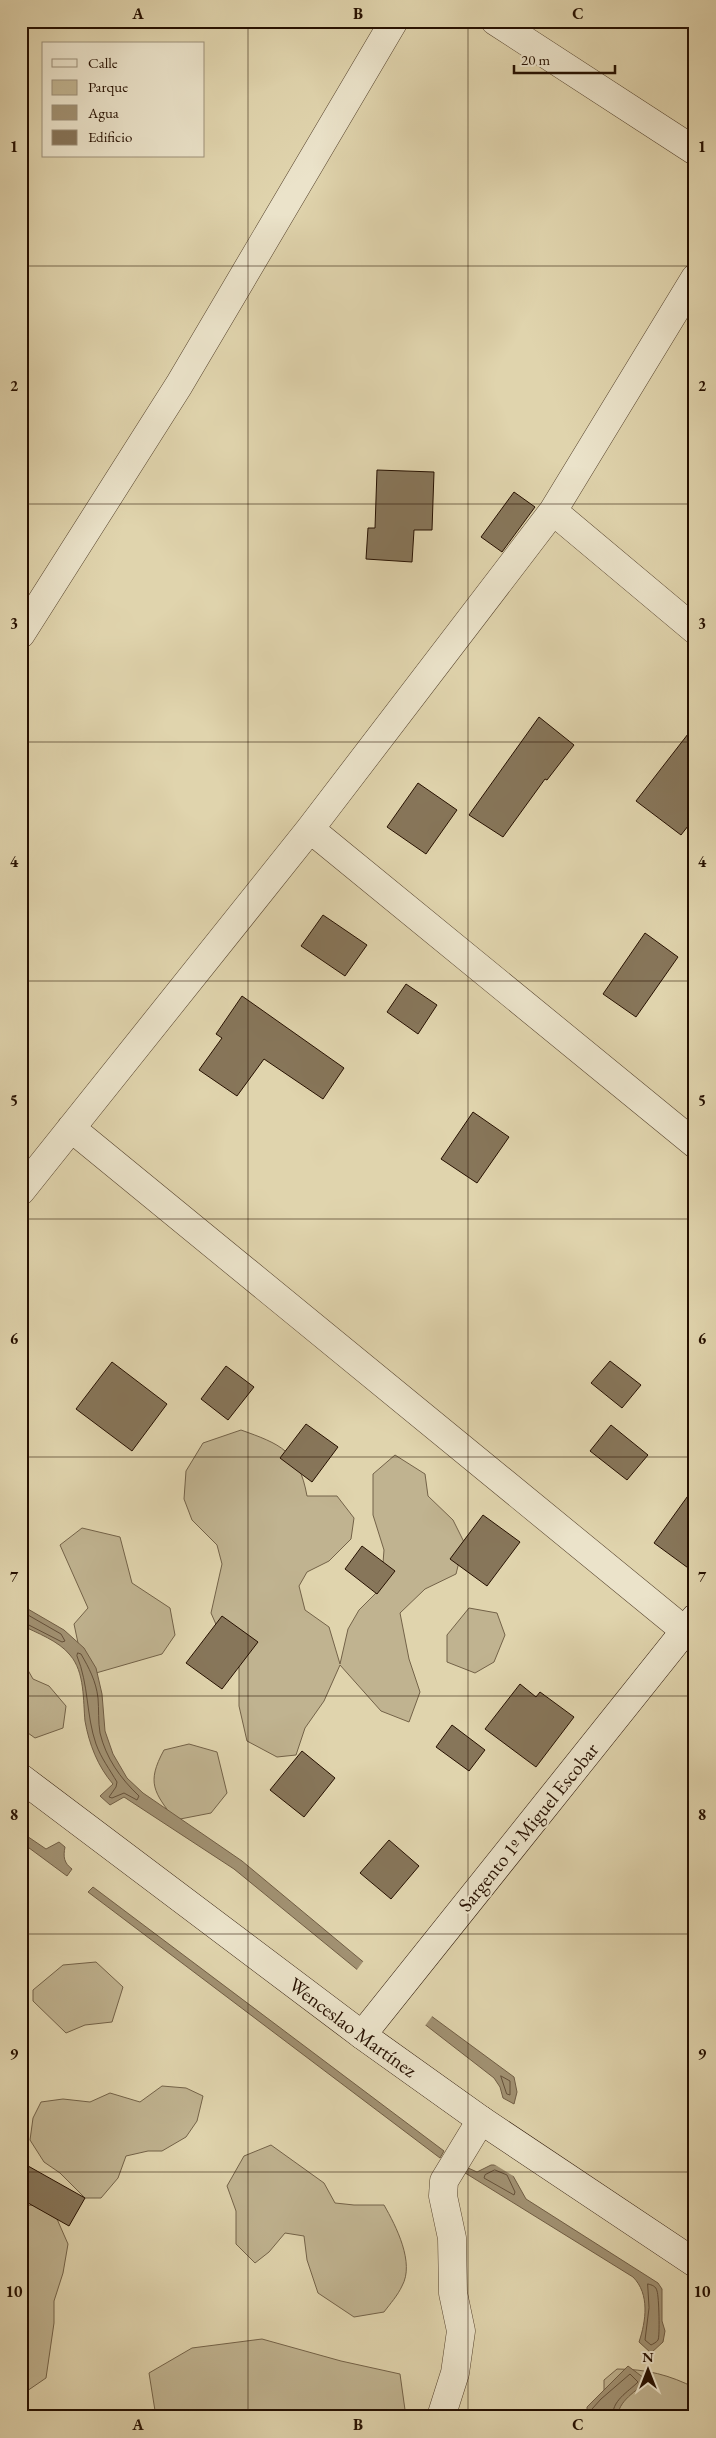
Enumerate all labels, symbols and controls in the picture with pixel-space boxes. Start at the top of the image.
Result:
text: A [131,3,144,24]
text: B [353,3,363,24]
text: C [572,3,584,24]
legend [42,42,205,158]
scale bar [514,42,615,74]
text: 20 m [521,50,550,69]
text: Calle [88,53,118,72]
text: Parque [88,77,128,96]
text: Agua [87,103,119,122]
text: Edificio [88,127,132,146]
text: 1 [10,136,18,157]
text: 1 [698,136,706,157]
text: 2 [10,375,19,396]
text: 2 [698,375,707,396]
text: 3 [10,613,18,634]
text: 3 [698,613,706,634]
text: 4 [10,851,19,872]
text: 4 [698,851,707,872]
text: 5 [10,1090,18,1111]
text: 5 [698,1090,706,1111]
text: 6 [10,1328,19,1349]
text: 6 [698,1328,707,1349]
text: 7 [10,1566,19,1587]
text: 7 [698,1566,707,1587]
street label: Sargento 1º Miguel Escobar [452,1737,604,1917]
text: 8 [10,1804,18,1825]
text: 8 [698,1804,706,1825]
street label: Wenceslao Martínez [284,1971,422,2083]
text: 9 [10,2043,19,2064]
text: 9 [698,2043,707,2064]
text: 10 [6,2281,23,2302]
text: 10 [694,2281,711,2302]
north arrow [624,2346,674,2396]
text: N [642,2348,654,2366]
text: A [131,2414,144,2435]
text: B [353,2414,363,2435]
text: C [572,2414,584,2435]

